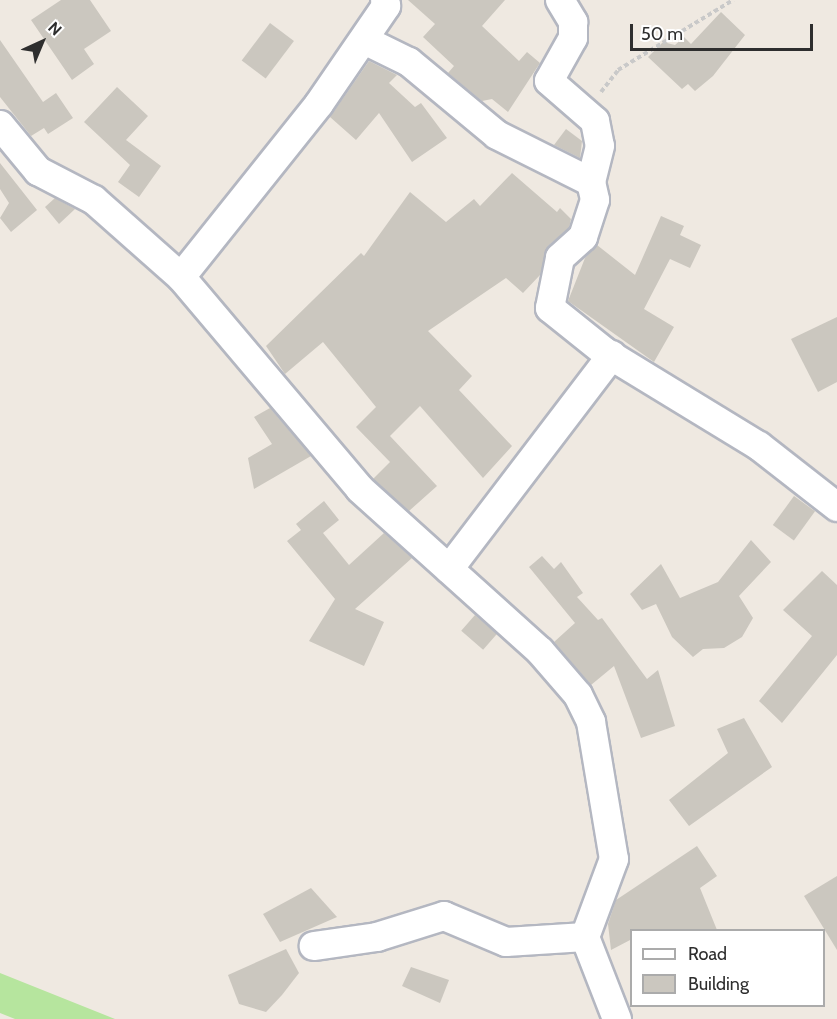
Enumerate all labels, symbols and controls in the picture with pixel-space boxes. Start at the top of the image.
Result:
north arrow [12,12,72,72]
scale bar [633,12,816,50]
text: N [44,18,66,39]
text: 50 m [641,23,683,45]
legend [630,929,825,1007]
text: Road [688,943,727,965]
text: Building [688,973,749,995]

